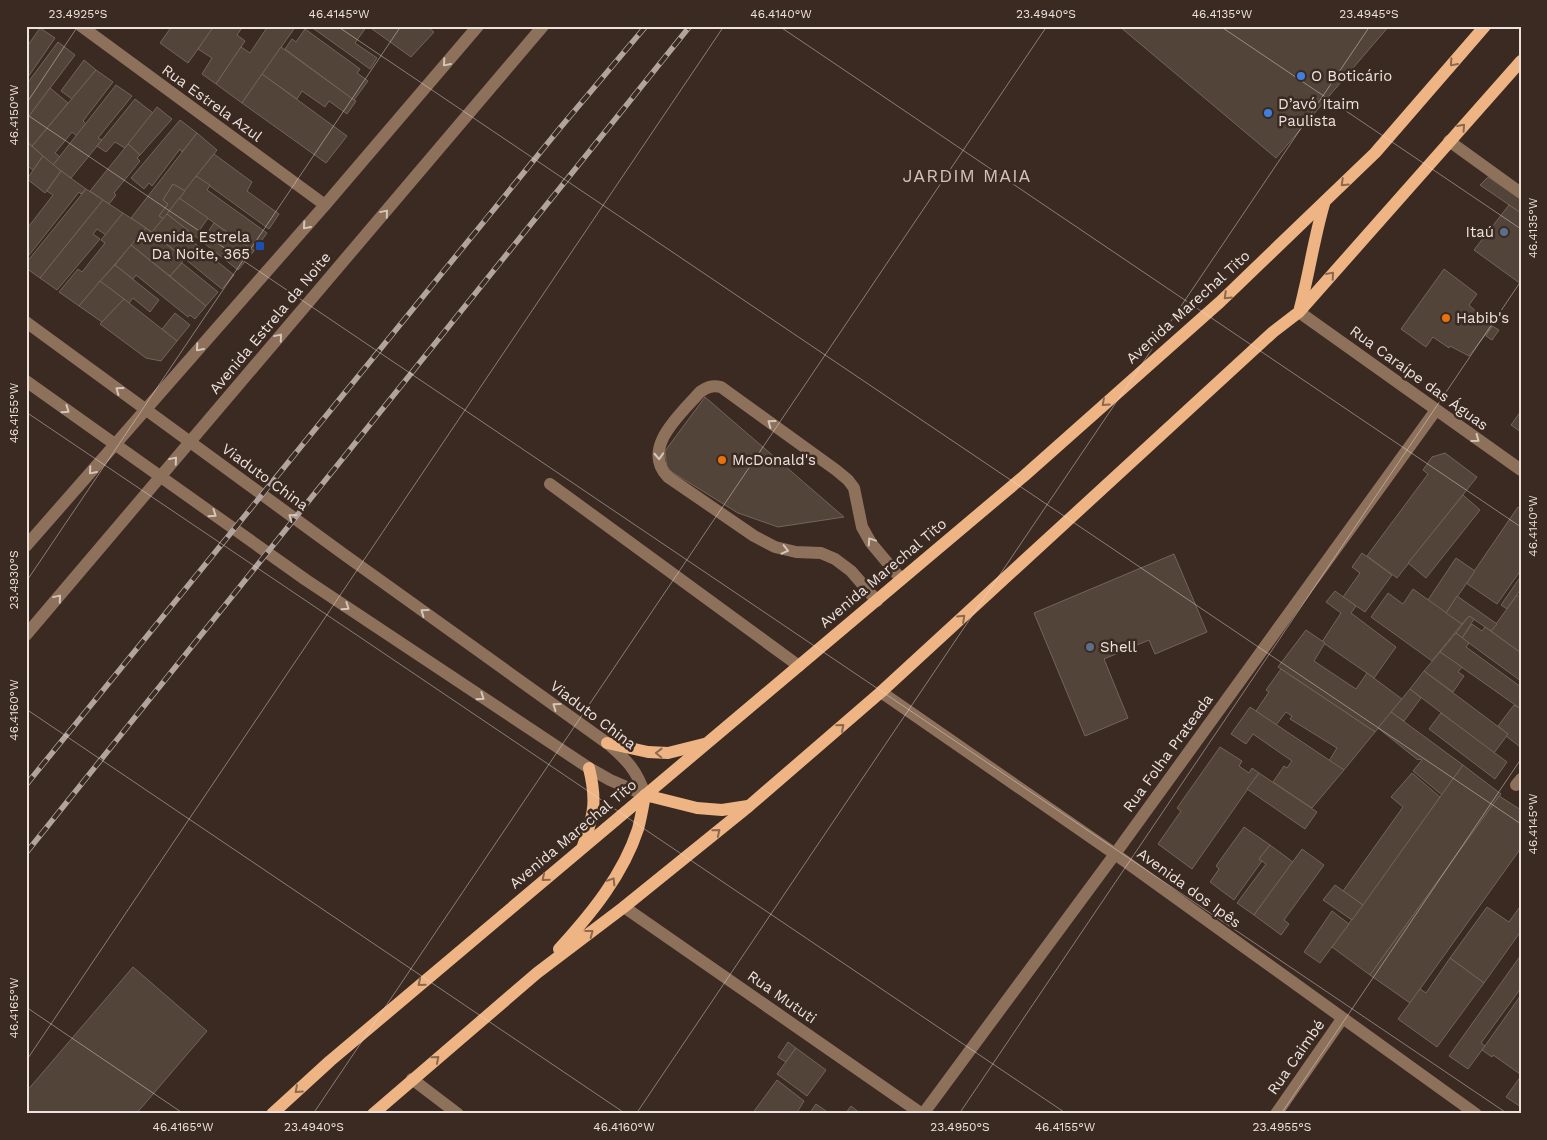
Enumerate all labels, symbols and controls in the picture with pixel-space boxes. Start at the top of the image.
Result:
text: 23.4925°S [49,7,108,21]
text: 46.4145°W [309,7,370,21]
text: 46.4140°W [750,7,812,21]
text: 23.4940°S [1016,7,1076,21]
text: 46.4135°W [1192,7,1253,21]
text: 23.4945°S [1339,7,1399,21]
one-way arrow [1450,57,1459,66]
one-way arrow [443,58,452,67]
street label: Rua Estrela Azul [158,61,266,146]
place label: O Boticário [1311,67,1392,85]
marker: O Boticário [1295,70,1307,82]
text: 46.4150°W [7,84,21,146]
place label: D’avó Itaim Paulista [1278,95,1360,130]
marker: D’avó Itaim Paulista [1262,107,1274,119]
one-way arrow [1456,123,1465,132]
district label: JARDIM MAIA [903,165,1031,186]
one-way arrow [1340,177,1349,186]
text: 46.4135°W [1526,197,1540,258]
one-way arrow [379,209,388,218]
one-way arrow [303,221,312,230]
place label: Itaú [1466,223,1494,241]
marker: Itaú [1498,226,1510,238]
place label: Avenida Estrela Da Noite, 365 [137,228,250,263]
marker: Avenida Estrela Da Noite, 365 [254,240,266,252]
street label: Avenida Marechal Tito [1122,247,1254,367]
street label: Avenida Estrela da Noite [205,248,335,398]
one-way arrow [1325,272,1334,281]
one-way arrow [1224,290,1233,299]
place label: Habib's [1456,309,1509,327]
marker: Habib's [1440,312,1452,324]
street label: Rua Caraípe das Águas [1346,322,1492,434]
one-way arrow [274,333,283,342]
one-way arrow [196,343,205,352]
text: 46.4155°W [7,382,21,443]
one-way arrow [115,387,125,396]
one-way arrow [1102,398,1111,407]
one-way arrow [60,404,69,412]
one-way arrow [767,420,777,429]
one-way arrow [1470,433,1480,442]
street label: Viaduto China [218,440,312,515]
place label: McDonald's [732,451,816,469]
one-way arrow [654,453,664,461]
marker: McDonald's [716,454,728,466]
one-way arrow [169,457,178,466]
one-way arrow [89,465,98,474]
text: 46.4140°W [1526,495,1540,557]
one-way arrow [207,508,216,517]
one-way arrow [288,514,298,523]
street label: Avenida Marechal Tito [816,514,950,632]
one-way arrow [868,537,877,547]
one-way arrow [781,544,789,554]
text: 23.4930°S [7,550,21,610]
one-way arrow [52,594,61,603]
one-way arrow [340,601,349,610]
one-way arrow [420,609,430,618]
one-way arrow [956,615,965,624]
place label: Shell [1100,638,1137,656]
marker: Shell [1084,641,1096,653]
street label: Viaduto China [547,677,640,753]
text: 46.4160°W [7,679,21,741]
street label: Rua Folha Prateada [1119,690,1217,815]
one-way arrow [475,691,485,700]
one-way arrow [552,703,562,712]
one-way arrow [835,724,844,732]
one-way arrow [654,747,662,758]
street label: Avenida Marechal Tito [506,775,640,893]
text: 46.4145°W [1526,793,1540,854]
one-way arrow [711,829,720,837]
street label: Avenida dos Ipês [1134,844,1244,932]
one-way arrow [542,873,551,881]
one-way arrow [606,878,615,887]
one-way arrow [584,930,594,939]
street label: Rua Mututi [744,967,820,1027]
text: 46.4165°W [7,977,21,1038]
one-way arrow [418,978,427,986]
street label: Rua Caimbé [1264,1016,1328,1098]
one-way arrow [430,1056,439,1065]
one-way arrow [295,1084,304,1093]
text: 46.4165°W [153,1120,214,1134]
text: 23.4940°S [284,1120,344,1134]
text: 46.4160°W [593,1120,655,1134]
text: 23.4950°S [930,1120,990,1134]
text: 46.4155°W [1035,1120,1096,1134]
text: 23.4955°S [1253,1120,1311,1134]

